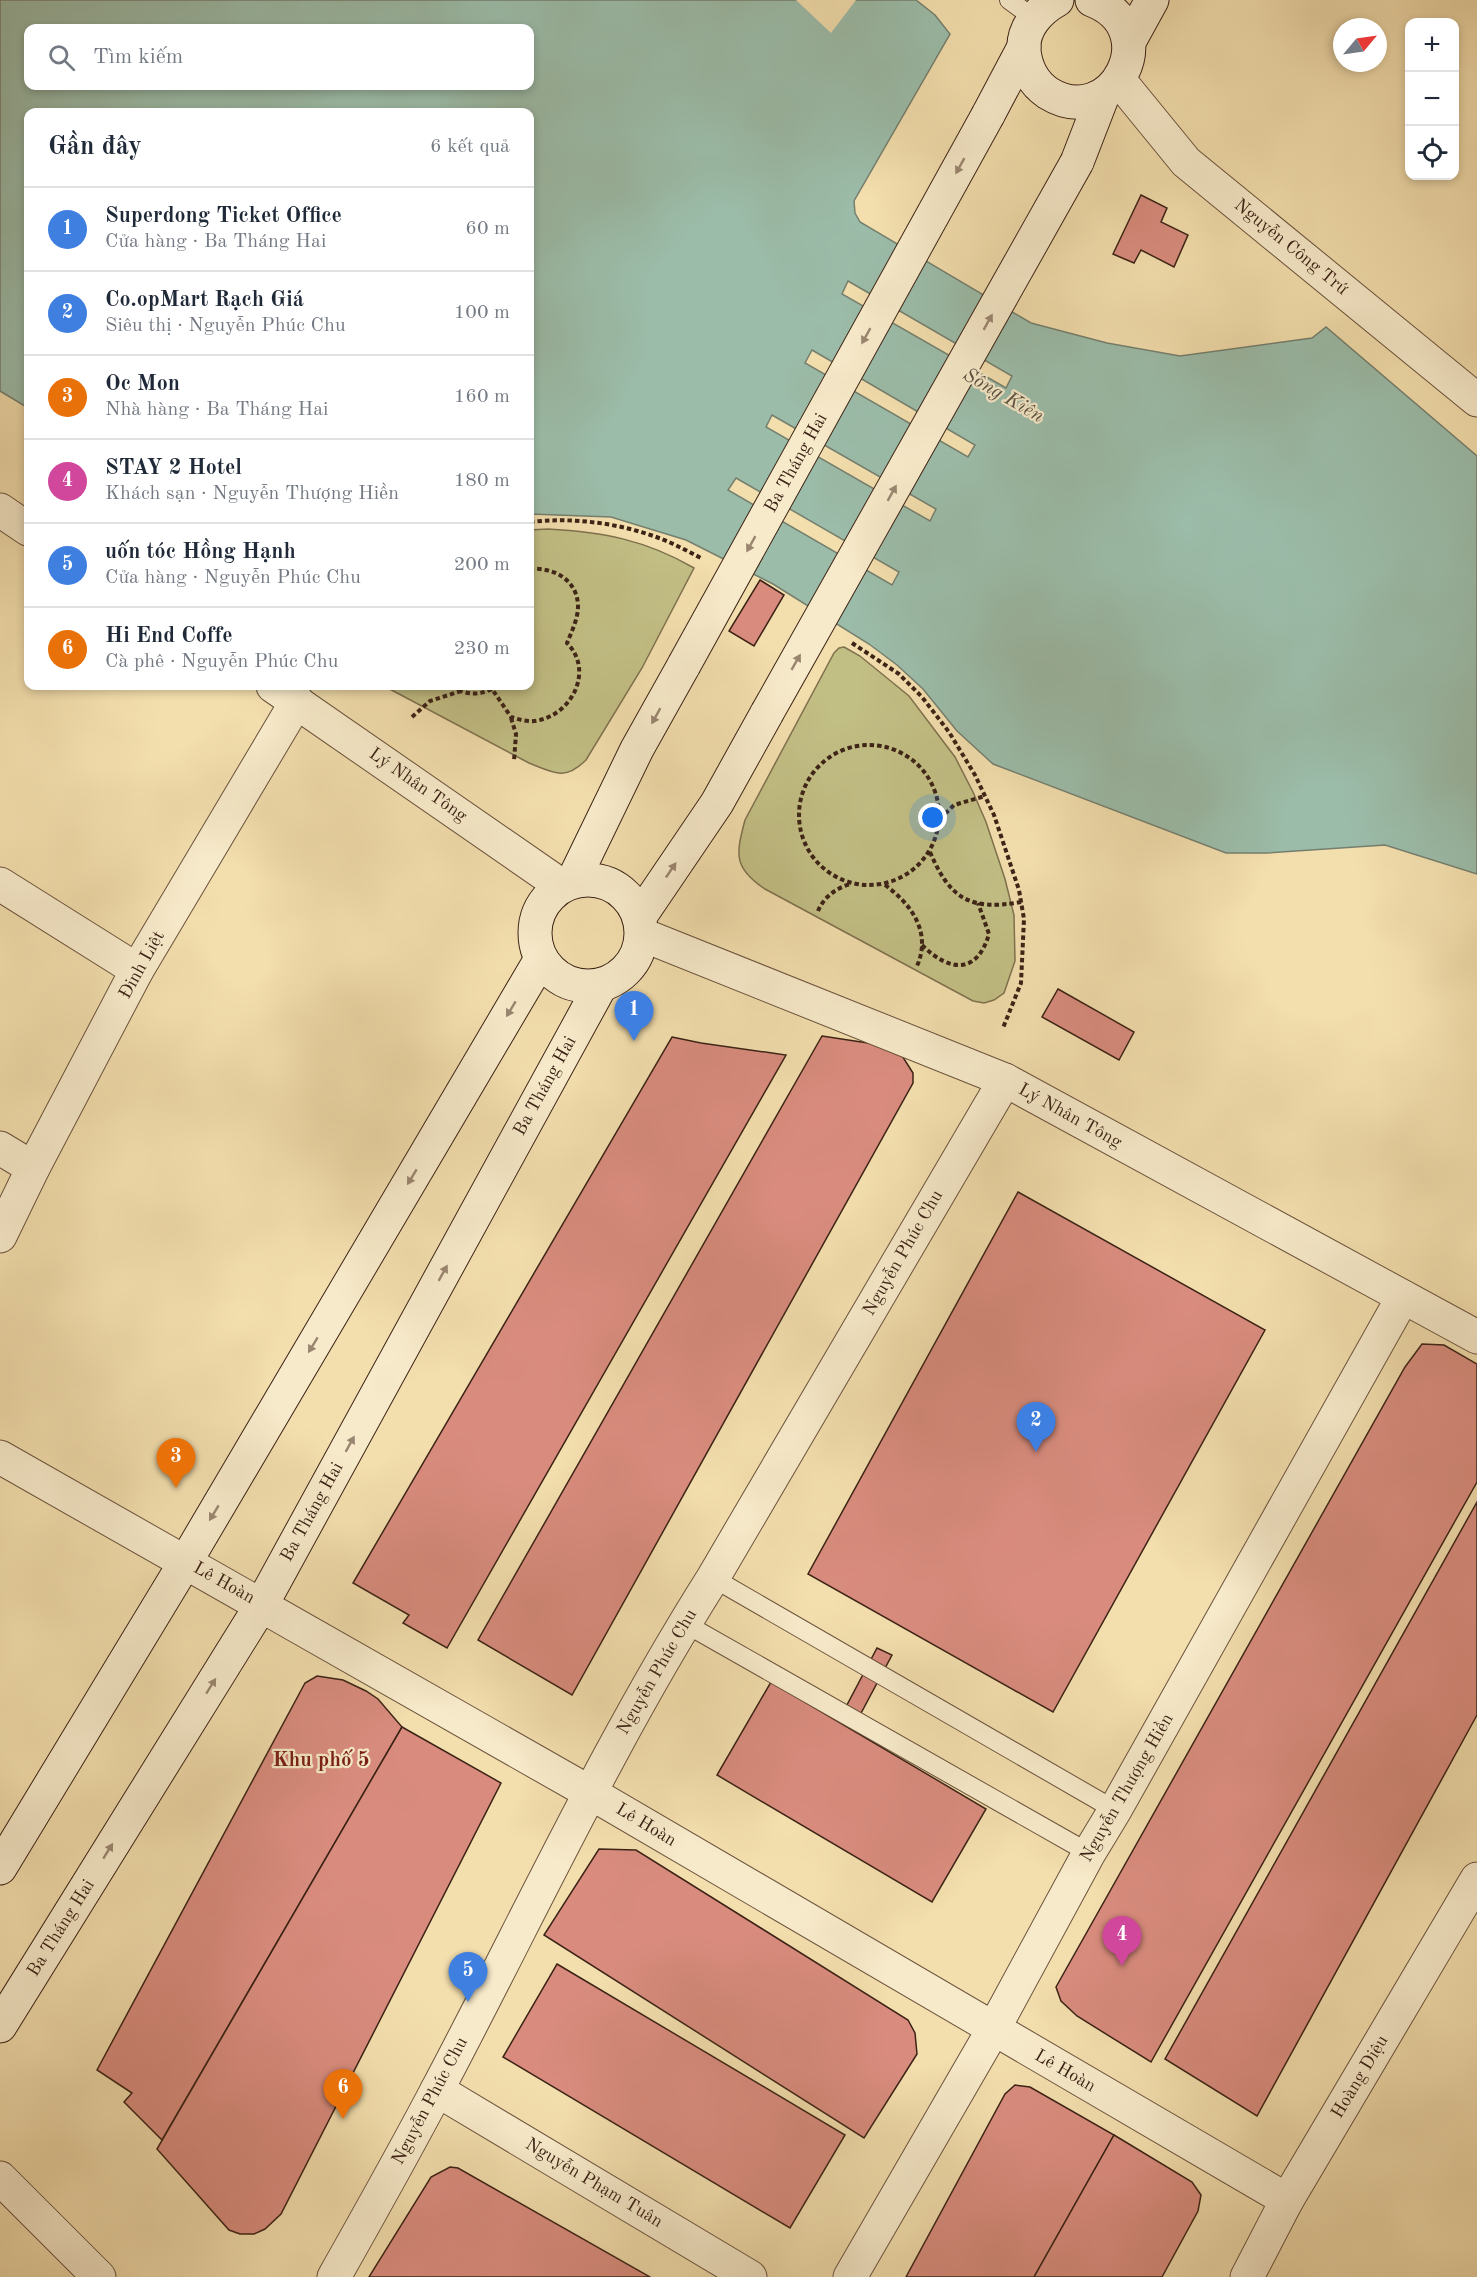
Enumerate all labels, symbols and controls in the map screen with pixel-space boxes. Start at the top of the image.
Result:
north arrow [1333,18,1387,72]
map controls [1405,18,1459,180]
button: + [1405,18,1459,72]
search box [24,24,534,90]
icon: search [45,41,78,74]
text: Tìm kiếm [93,46,183,68]
button: − [1405,72,1459,126]
button: locate [1405,126,1459,180]
text: Gần đây [48,134,142,160]
text: 6 kết quả [430,137,510,157]
one-way arrow [955,158,965,175]
street label: Nguyễn Công Trứ [1231,194,1353,299]
text: Superdong Ticket Office [105,205,342,227]
text: 1 [62,219,73,239]
text: 60 m [465,219,510,239]
text: Cửa hàng · Ba Tháng Hai [105,232,326,252]
text: Co.opMart Rạch Giá [105,289,304,311]
text: 2 [62,303,73,323]
text: 100 m [454,303,510,323]
one-way arrow [982,314,992,331]
text: Siêu thị · Nguyễn Phúc Chu [105,316,346,336]
one-way arrow [861,328,871,345]
water label: Sông Kiên [959,365,1047,427]
text: Oc Mon [105,373,180,395]
text: 3 [62,387,73,407]
text: 160 m [454,387,510,407]
text: Nhà hàng · Ba Tháng Hai [105,400,328,420]
street label: Ba Tháng Hai [761,410,831,516]
text: STAY 2 Hotel [105,457,242,479]
text: 4 [62,471,73,491]
text: 180 m [454,471,510,491]
text: Khách sạn · Nguyễn Thượng Hiền [105,484,399,504]
one-way arrow [887,484,897,501]
one-way arrow [746,536,756,553]
text: uốn tóc Hồng Hạnh [105,541,296,563]
text: 5 [62,555,73,575]
text: 200 m [454,555,510,575]
text: Cửa hàng · Nguyễn Phúc Chu [105,568,361,588]
text: Hi End Coffe [105,625,233,647]
text: 6 [62,639,73,659]
text: 230 m [454,639,510,659]
text: Cà phê · Nguyễn Phúc Chu [105,652,338,672]
one-way arrow [791,654,801,671]
one-way arrow [651,708,661,725]
street label: Lý Nhân Tông [366,745,471,826]
your location [918,803,947,832]
one-way arrow [666,861,677,878]
street label: Đinh Liệt [116,928,168,1002]
pin: 1 [614,992,654,1041]
one-way arrow [506,1001,517,1017]
street label: Ba Tháng Hai [510,1033,580,1139]
street label: Lý Nhân Tông [1015,1080,1125,1152]
one-way arrow [407,1169,418,1185]
street label: Nguyễn Phúc Chu [858,1186,946,1319]
one-way arrow [438,1264,448,1281]
one-way arrow [308,1337,318,1354]
pin: 2 [1016,1402,1056,1452]
one-way arrow [345,1435,355,1452]
pin: 3 [156,1438,195,1488]
street label: Ba Tháng Hai [277,1459,347,1565]
one-way arrow [209,1505,219,1522]
street label: Lê Hoàn [190,1559,258,1607]
street label: Nguyễn Phúc Chu [612,1605,700,1738]
one-way arrow [206,1678,217,1694]
street label: Nguyễn Thượng Hiền [1075,1709,1177,1865]
district label: Khu phố 5 [272,1749,370,1771]
street label: Lê Hoàn [613,1800,680,1850]
one-way arrow [103,1843,114,1859]
street label: Ba Tháng Hai [24,1876,98,1980]
pin: 4 [1102,1916,1142,1966]
pin: 5 [448,1952,488,2002]
street label: Hoàng Diệu [1328,2032,1392,2122]
street label: Nguyễn Phúc Chu [387,2033,471,2168]
street label: Lê Hoàn [1031,2046,1099,2096]
pin: 6 [324,2070,362,2119]
street label: Nguyễn Phạm Tuân [522,2133,667,2231]

